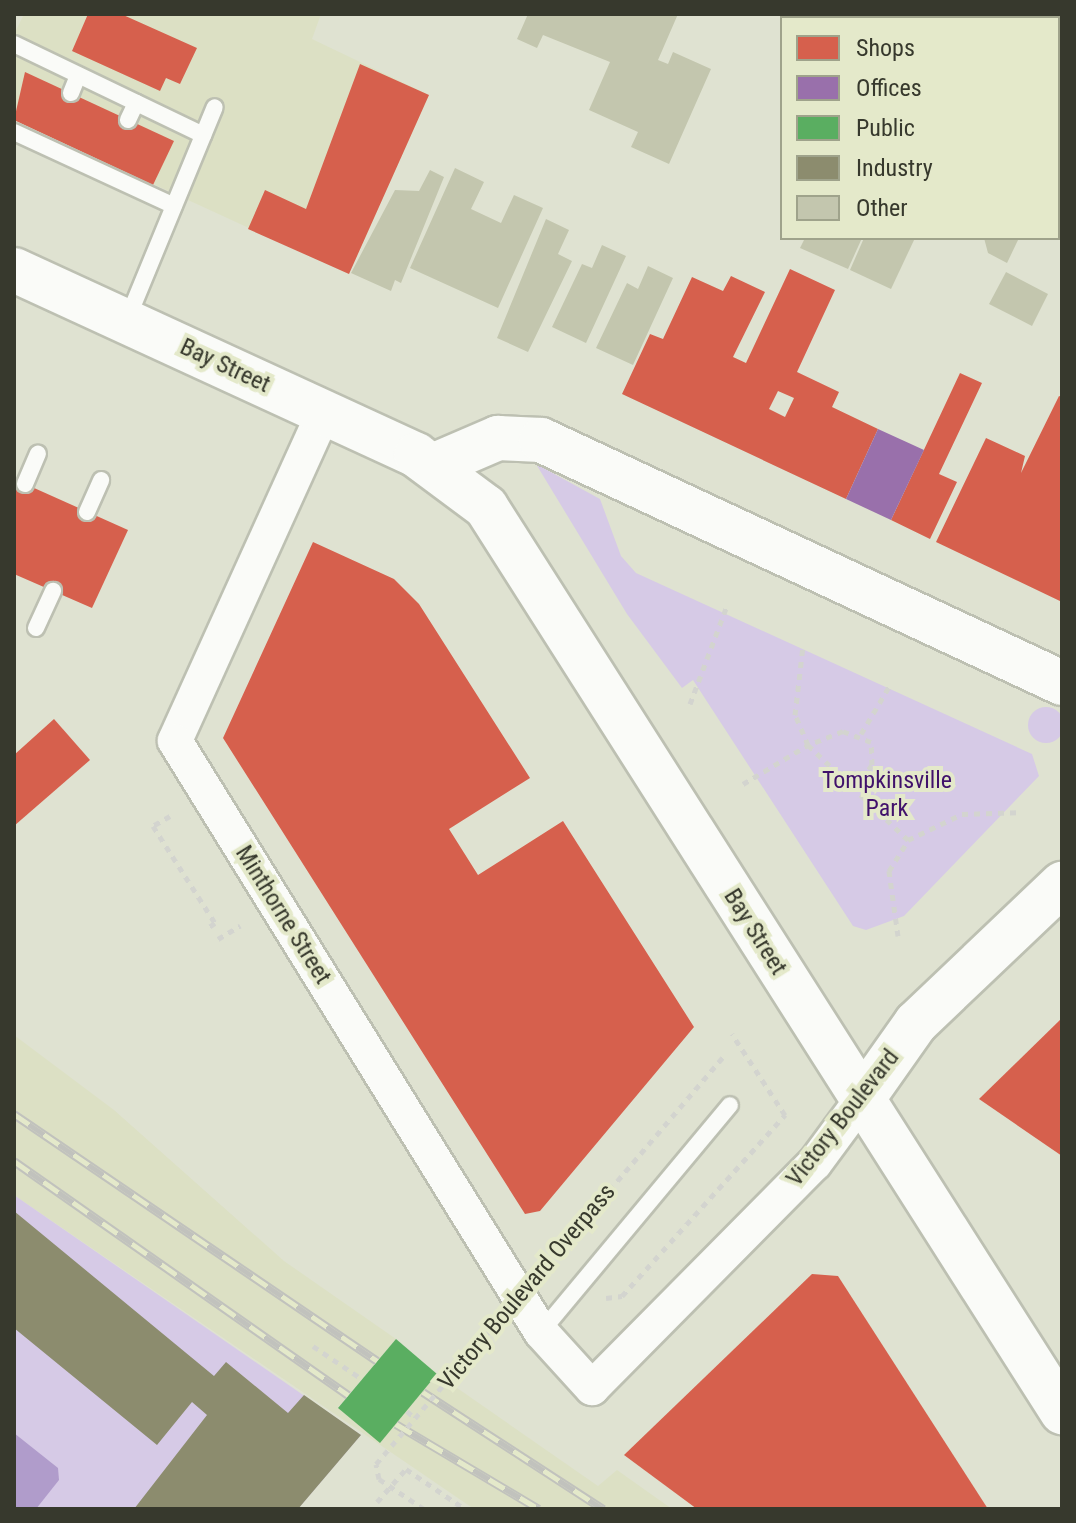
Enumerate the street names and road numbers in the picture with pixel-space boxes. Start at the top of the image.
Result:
street label: Bay Street [175,333,275,399]
street label: Minthorne Street [229,840,337,990]
street label: Bay Street [717,884,793,980]
street label: Victory Boulevard [781,1044,905,1192]
street label: Victory Boulevard Overpass [432,1178,622,1396]

